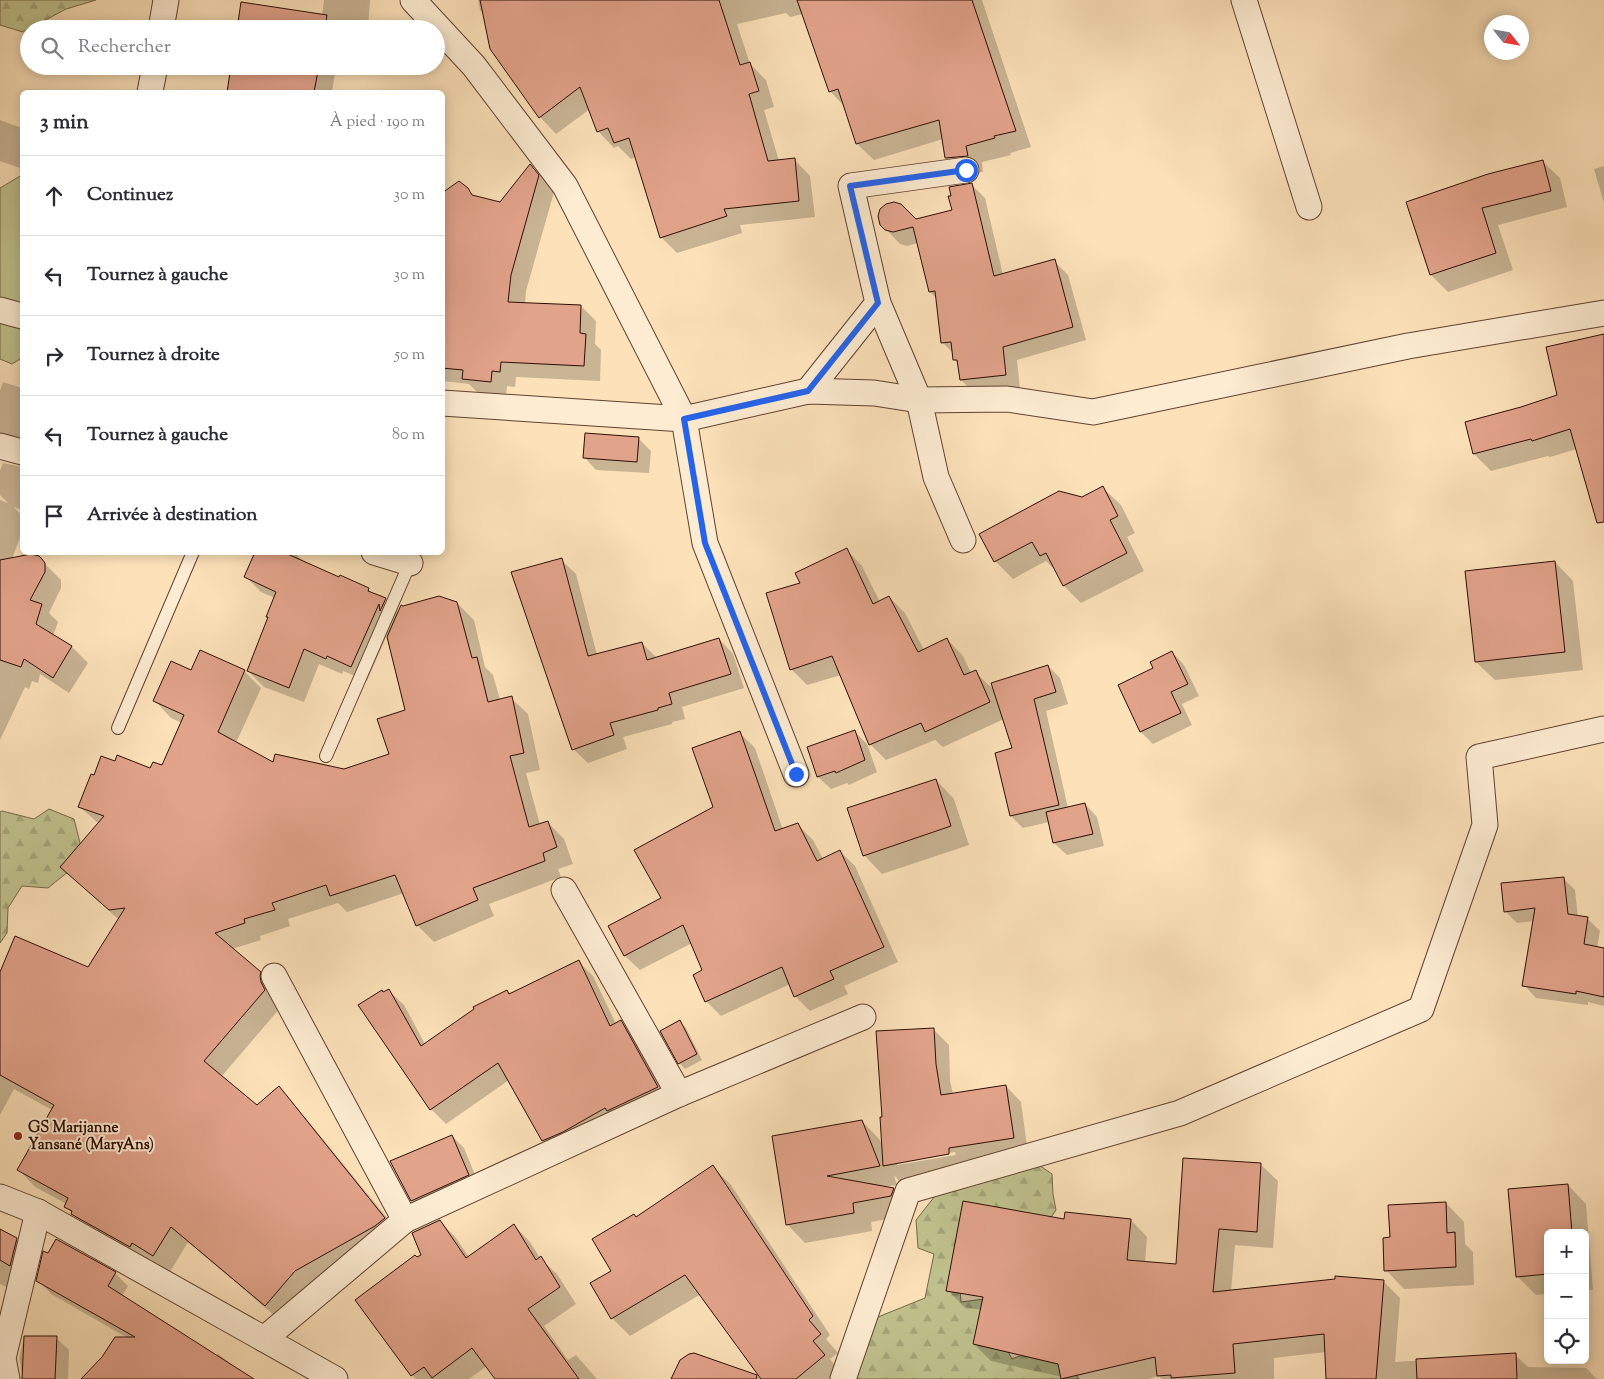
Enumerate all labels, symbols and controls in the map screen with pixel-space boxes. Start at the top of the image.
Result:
north arrow [1484,15,1529,60]
search box [20,20,445,75]
icon: search [38,34,66,62]
text: Rechercher [78,34,171,61]
text: 3 min [40,108,89,138]
text: À pied · 190 m [330,111,425,134]
route start [955,159,978,182]
icon: ahead [40,182,68,210]
text: Continuez [87,182,173,209]
text: 30 m [394,184,425,207]
icon: left [40,262,68,290]
text: Tournez à gauche [87,262,228,289]
text: 30 m [394,264,425,287]
icon: right [40,342,68,370]
text: Tournez à droite [87,342,220,369]
text: 50 m [394,344,425,367]
icon: left [40,422,68,450]
text: Tournez à gauche [87,422,228,449]
text: 80 m [392,424,425,447]
icon: arrive [40,502,68,530]
text: Arrivée à destination [87,502,258,529]
route end [785,763,808,786]
place label: GS Marijanne Yansané (MaryAns) [28,1118,154,1156]
marker: GS Marijanne Yansané (MaryAns) [12,1130,24,1142]
map controls [1544,1229,1589,1364]
button: + [1544,1229,1589,1274]
button: − [1544,1274,1589,1319]
button: locate [1544,1319,1589,1364]

